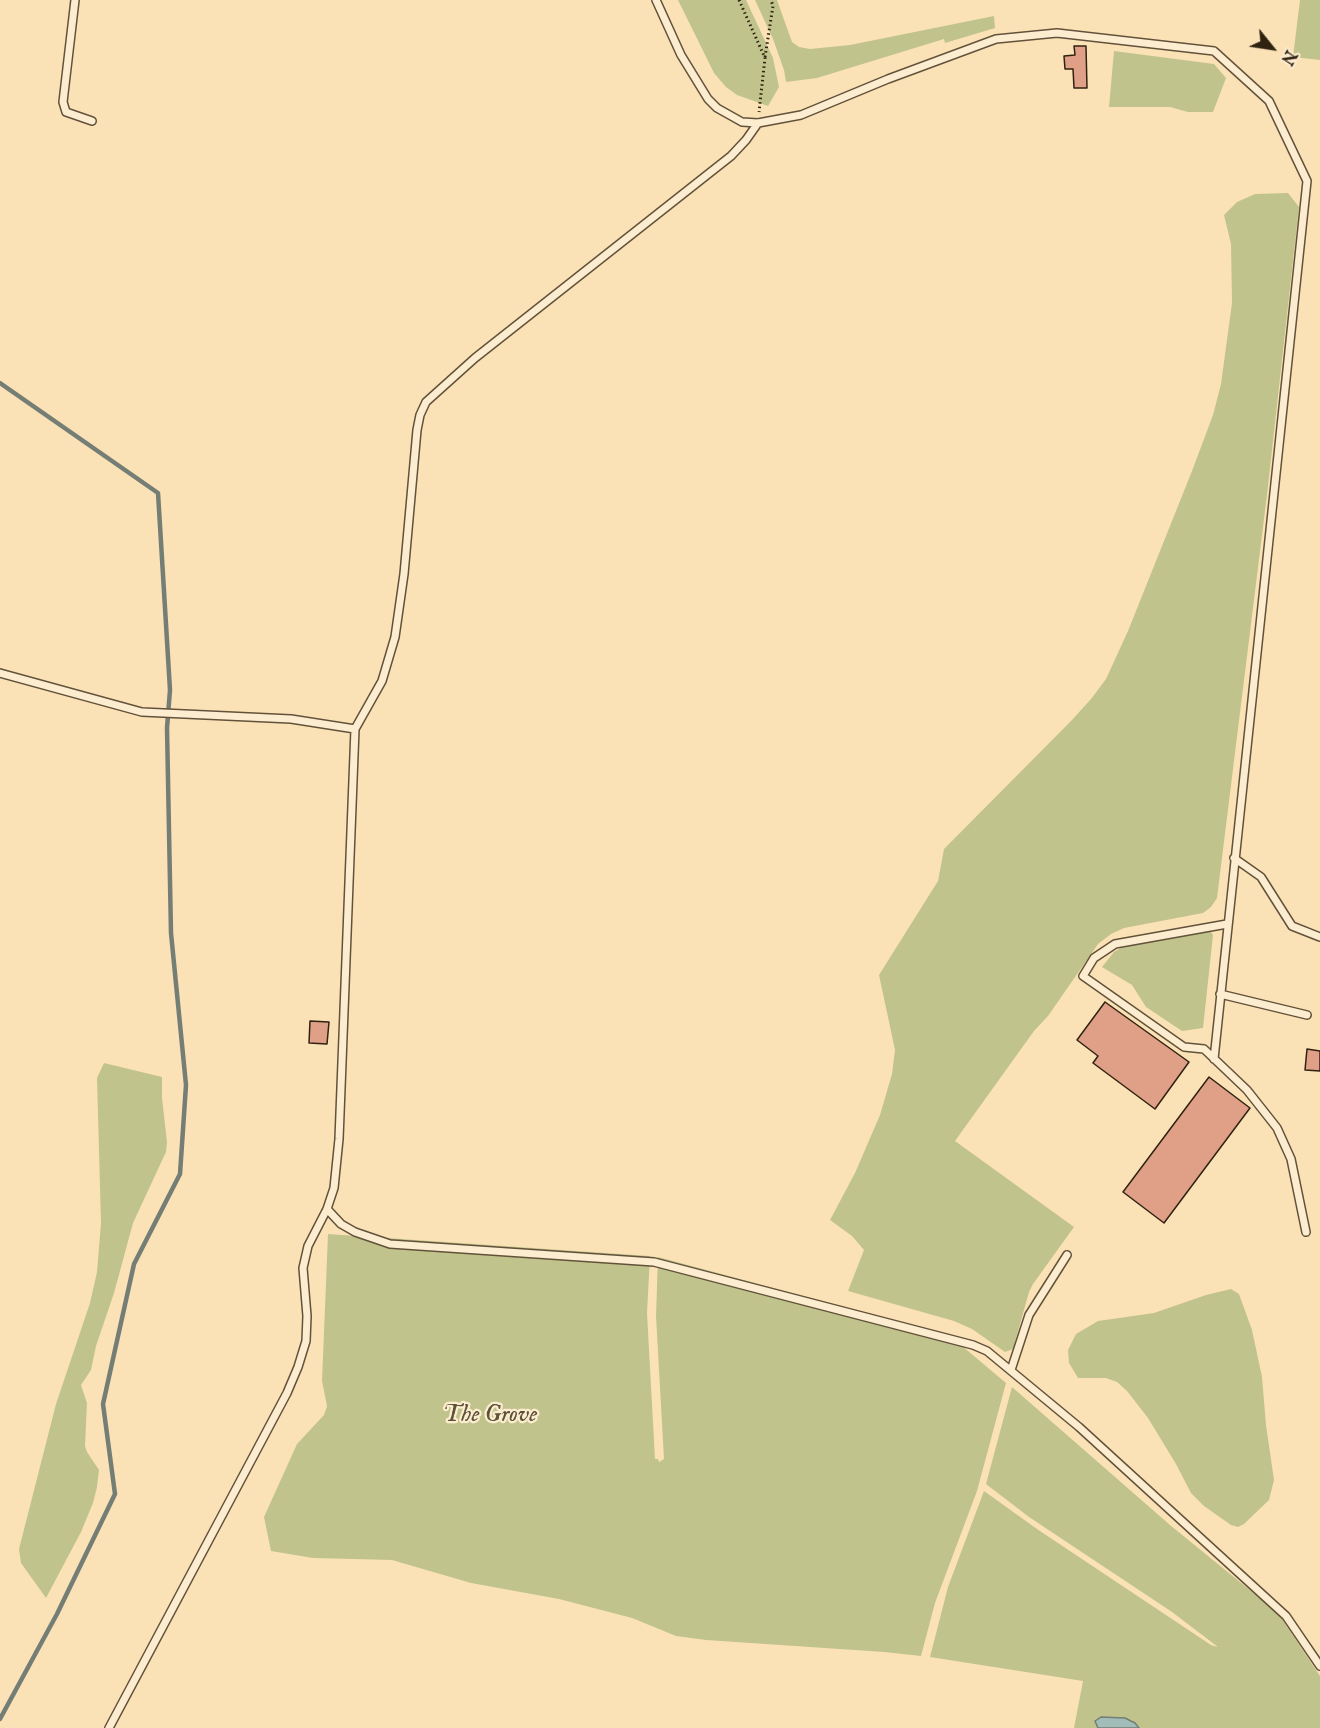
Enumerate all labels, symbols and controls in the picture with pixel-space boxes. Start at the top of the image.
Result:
north arrow [1242,18,1302,78]
text: N [1275,46,1300,68]
park label: The Grove [443,1402,537,1430]

